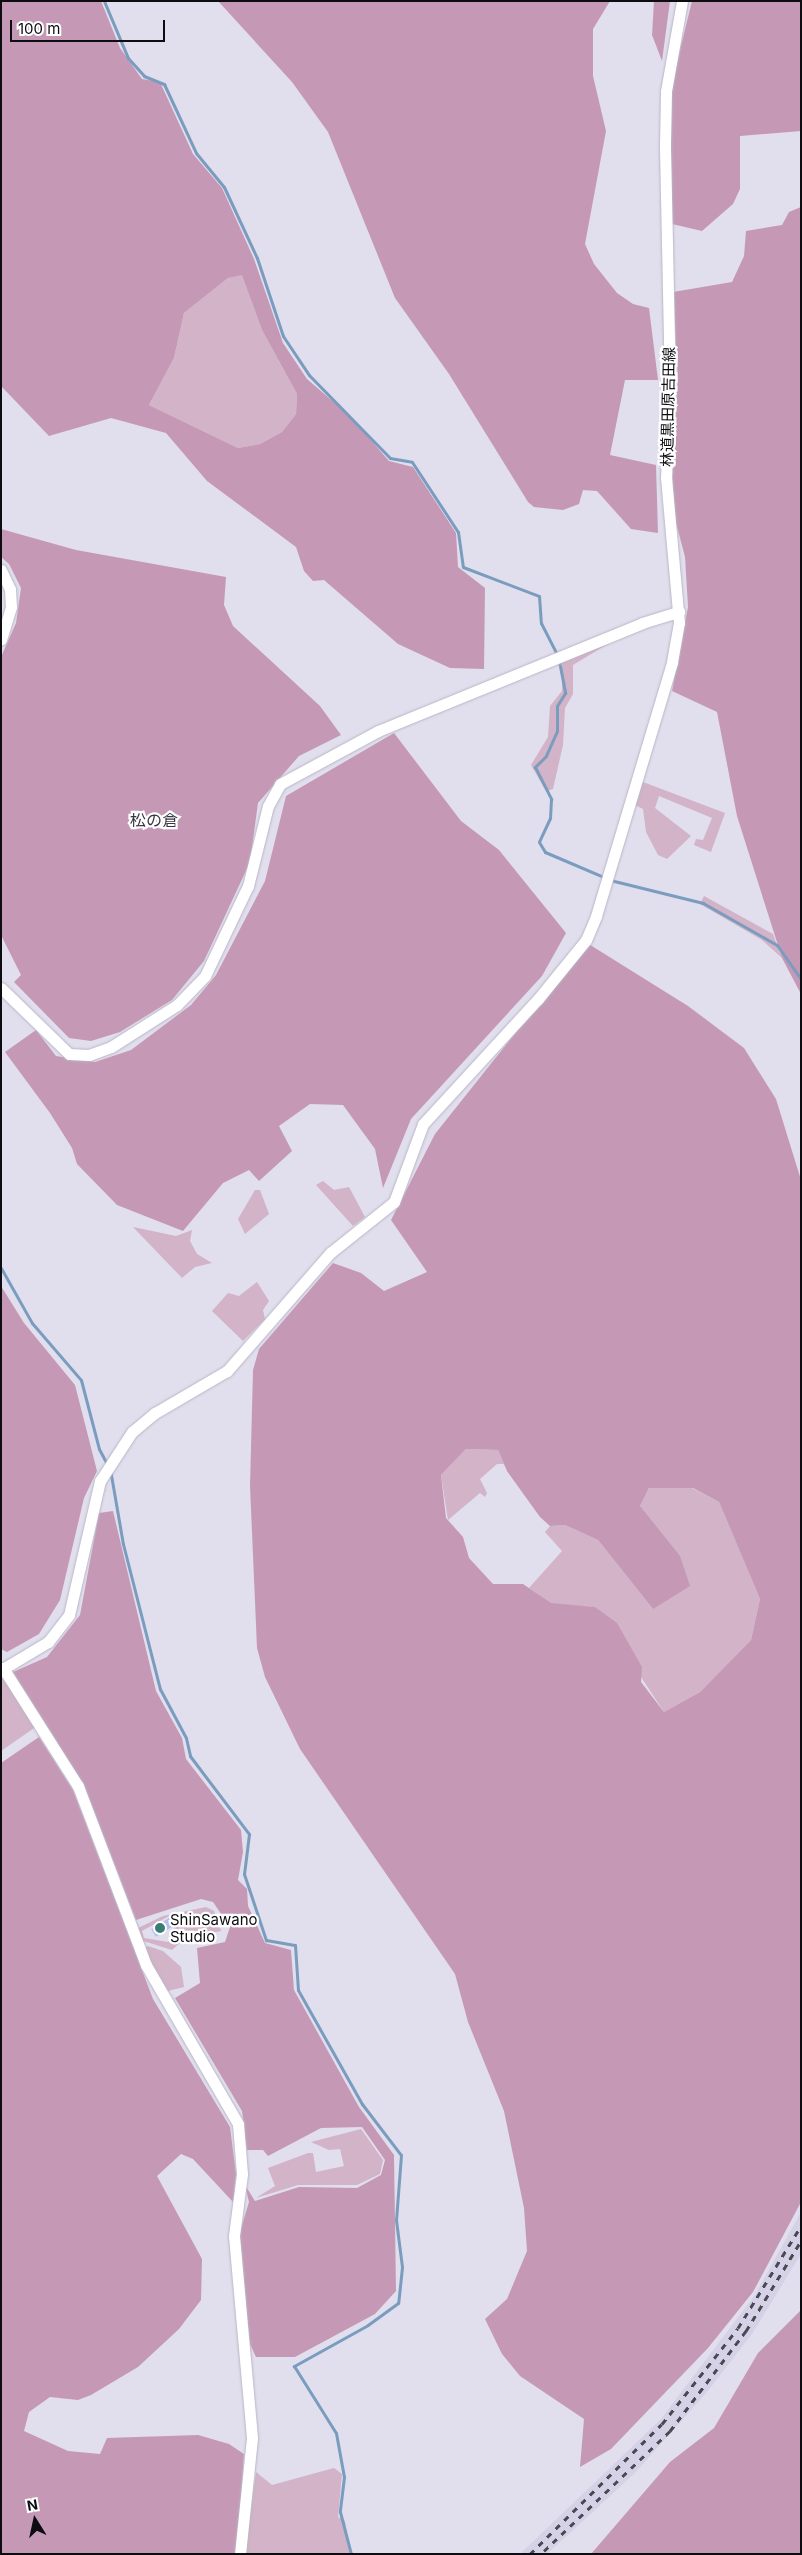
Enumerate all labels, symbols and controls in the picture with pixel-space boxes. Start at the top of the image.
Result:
scale bar [12,10,168,42]
text: 100 m [18,19,60,38]
street label: 林道黒田原吉田線 [658,347,678,467]
district label: 松の倉 [130,810,178,830]
place label: ShinSawano Studio [170,1910,258,1945]
marker: ShinSawano Studio [154,1922,166,1934]
north arrow [10,2495,60,2545]
text: N [26,2495,39,2514]

